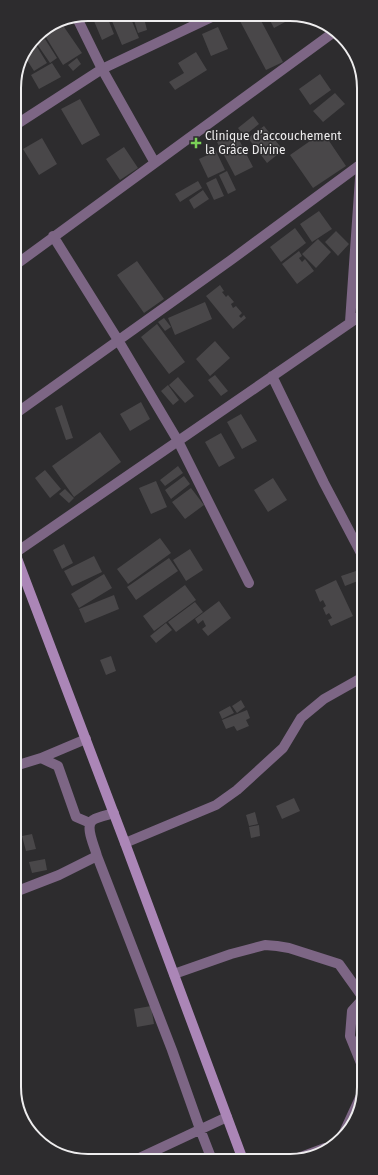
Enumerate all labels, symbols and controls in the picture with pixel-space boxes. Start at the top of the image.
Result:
place label: Clinique d’accouchement la Grâce Divine [205,129,342,157]
marker: Clinique d’accouchement la Grâce Divine [190,137,202,149]

